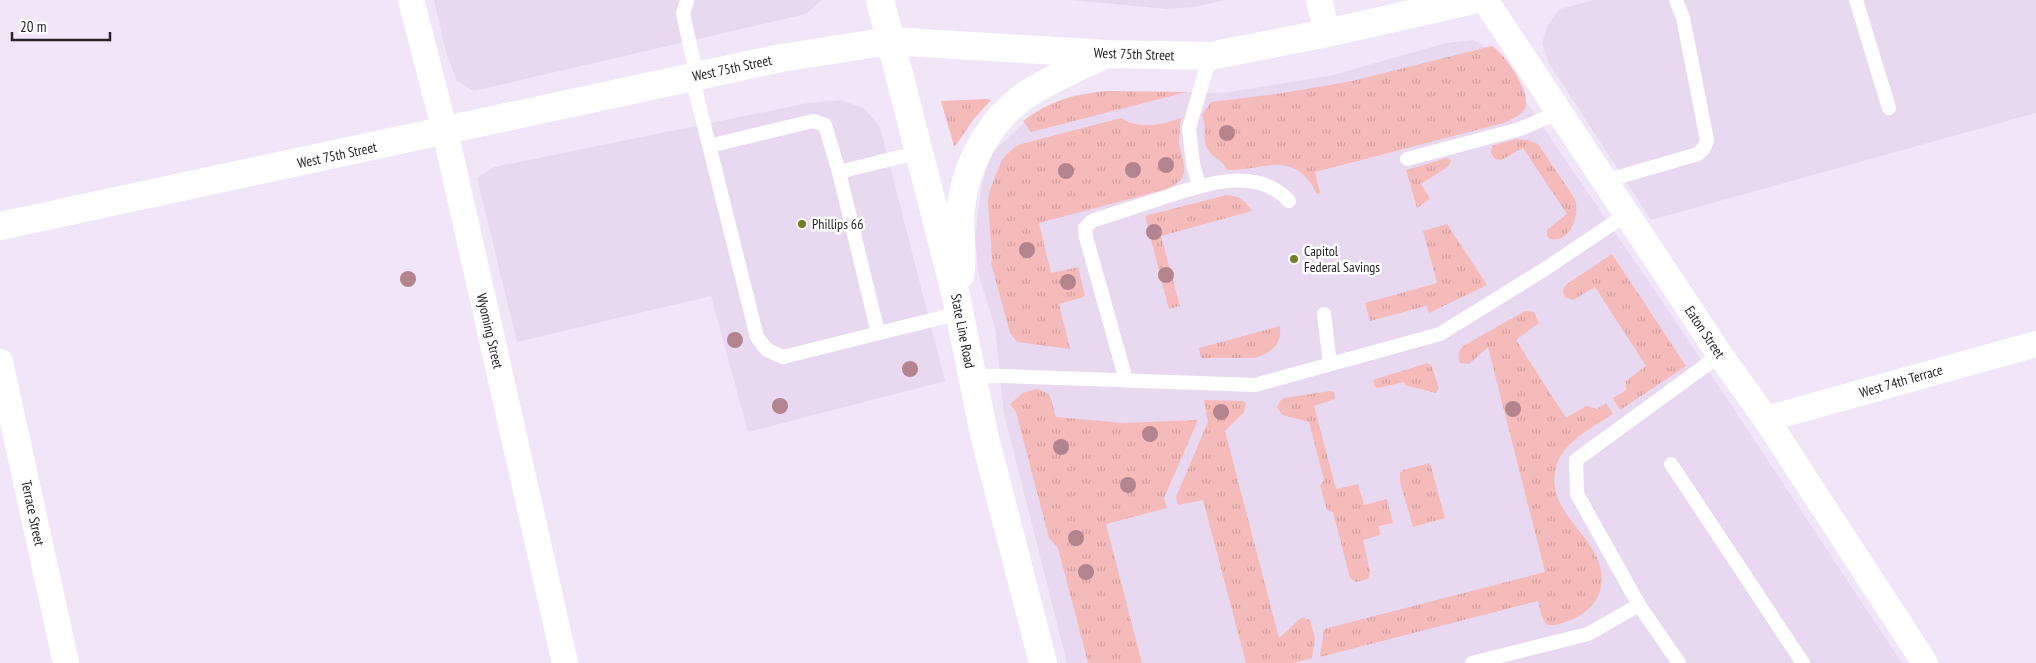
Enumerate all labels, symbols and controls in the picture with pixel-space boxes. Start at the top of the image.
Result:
scale bar [12,10,110,42]
text: 20 m [20,17,46,36]
street label: West 75th Street [1093,44,1175,64]
street label: West 75th Street [691,51,774,85]
street label: West 75th Street [296,138,379,172]
place label: Phillips 66 [812,215,863,233]
marker: Phillips 66 [796,218,808,230]
place label: Capitol Federal Savings [1304,242,1380,276]
marker: Capitol Federal Savings [1288,253,1300,265]
street label: Wyoming Street [473,292,507,371]
street label: State Line Road [947,292,979,370]
street label: Eaton Street [1681,302,1729,362]
street label: West 74th Terrace [1857,360,1945,401]
street label: Terrace Street [17,479,49,547]

